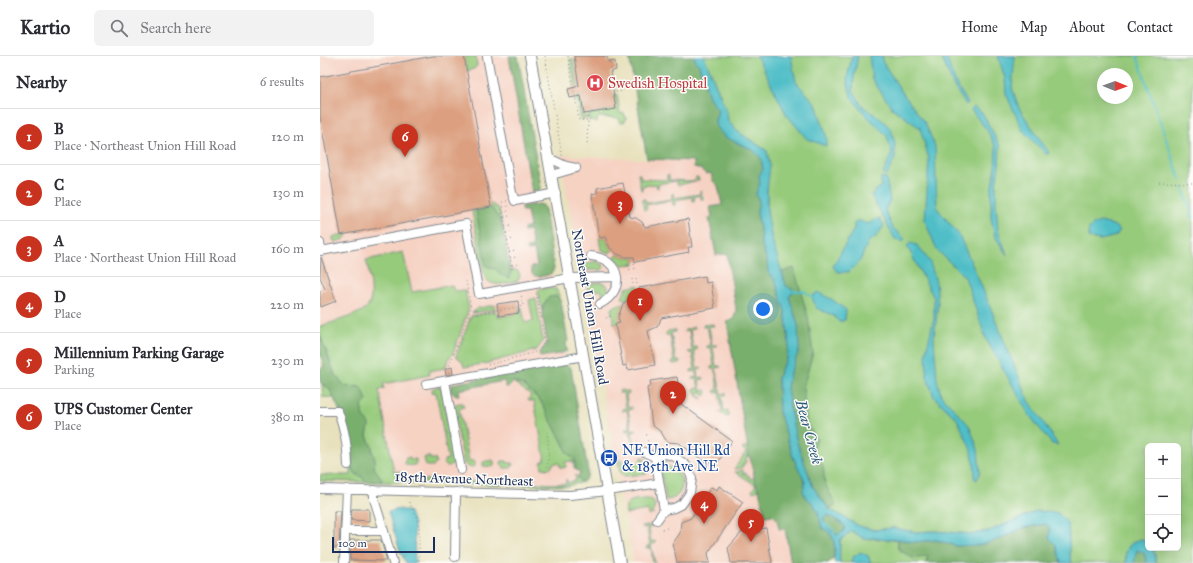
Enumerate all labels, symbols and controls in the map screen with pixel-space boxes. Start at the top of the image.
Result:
search box [94,10,374,46]
text: Kartio [20,16,70,39]
icon: search [108,17,130,39]
text: Search here [140,19,211,37]
text: Home [961,19,998,36]
text: Map [1020,19,1047,36]
text: About [1069,19,1105,36]
text: Contact [1127,19,1173,36]
north arrow [1097,68,1133,104]
text: Nearby [16,72,67,93]
hospital icon: Swedish Hospital [585,73,605,93]
text: 6 results [260,74,304,90]
place label: Swedish Hospital [608,75,707,92]
text: B [54,120,64,138]
pin: 6 [392,124,418,157]
text: 1 [26,129,32,145]
text: 120 m [271,129,304,145]
text: Place · Northeast Union Hill Road [54,138,236,154]
text: C [54,176,64,194]
text: 2 [26,185,32,201]
text: 130 m [272,185,304,201]
pin: 3 [607,191,633,224]
text: Place [54,194,81,210]
street label: Northeast Union Hill Road [568,228,612,386]
text: A [54,232,64,250]
text: 3 [26,241,32,257]
text: 160 m [271,241,304,257]
text: Place · Northeast Union Hill Road [54,250,236,266]
text: D [54,288,66,306]
pin: 1 [627,288,653,321]
text: 4 [25,297,33,313]
text: 220 m [270,297,304,313]
your location [753,299,773,319]
text: Place [54,306,81,322]
text: Millennium Parking Garage [54,344,224,362]
text: 5 [26,353,32,369]
text: 230 m [271,353,304,369]
text: Parking [54,362,94,378]
pin: 2 [660,381,686,414]
water label: Bear Creek [791,397,826,467]
text: UPS Customer Center [54,400,192,418]
text: 6 [26,409,32,425]
text: 380 m [271,409,304,425]
text: Place [54,418,81,434]
place label: NE Union Hill Rd & 185th Ave NE [622,442,730,475]
map controls [1145,443,1181,551]
button: + [1145,443,1181,479]
bus stop icon: NE Union Hill Rd & 185th Ave NE [599,448,619,468]
street label: 185th Avenue Northeast [394,468,534,490]
button: − [1145,479,1181,515]
pin: 4 [691,491,717,524]
pin: 5 [738,509,764,542]
button: locate [1145,515,1181,551]
scale bar [332,535,435,554]
text: 100 m [338,537,367,550]

